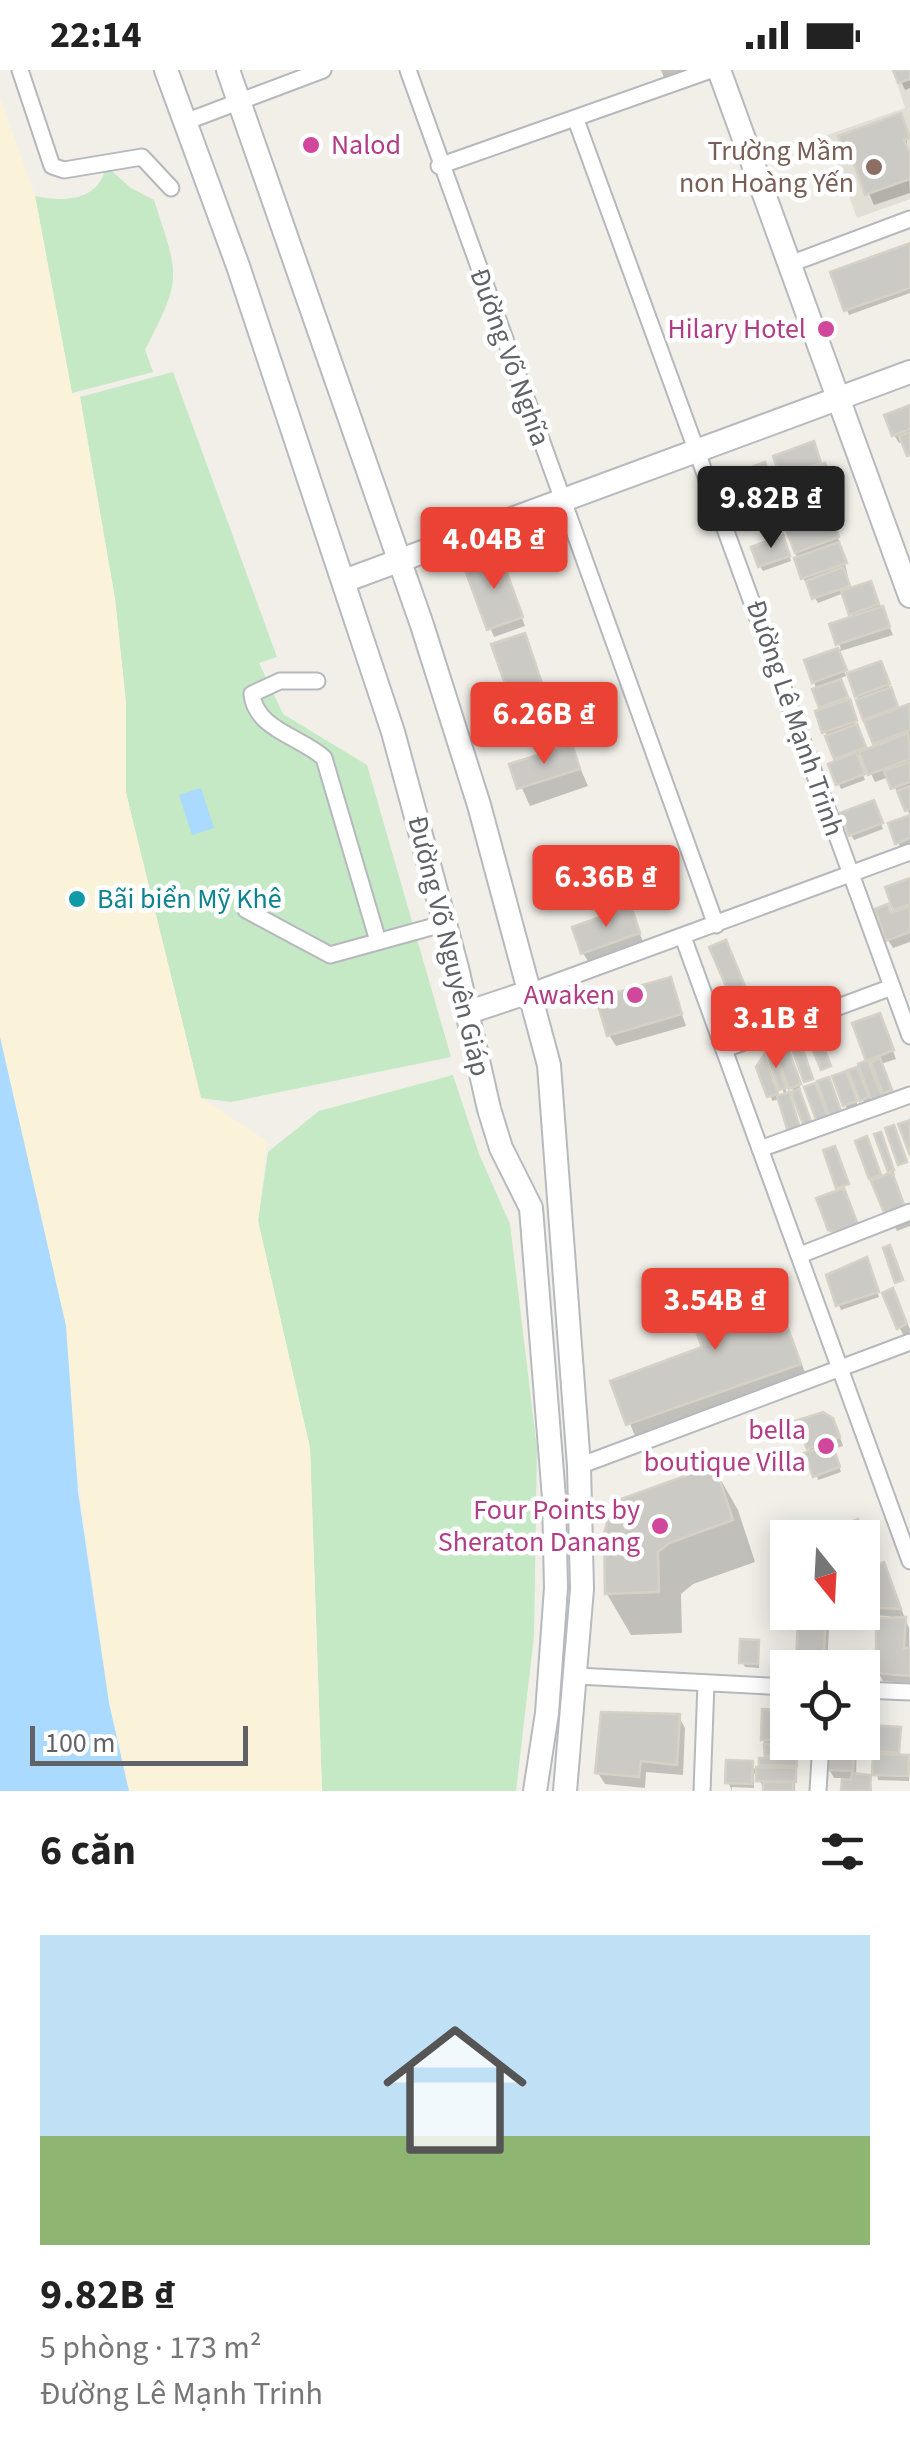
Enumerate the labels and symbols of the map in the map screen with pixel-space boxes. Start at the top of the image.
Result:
place label: Nalod [331,125,401,165]
place label: Trường Mầm non Hoàng Yến [679,131,854,203]
marker: Nalod [300,134,322,156]
marker: Trường Mầm non Hoàng Yến [863,156,885,178]
street label: Đường Võ Nghĩa [459,263,561,451]
place label: Hilary Hotel [667,309,806,349]
marker: Hilary Hotel [815,318,837,340]
pin: 9.82B ₫ [679,466,863,551]
pin: 4.04B ₫ [402,507,586,592]
street label: Đường Lê Mạnh Trinh [736,594,854,842]
pin: 6.26B ₫ [452,682,636,767]
street label: Đường Võ Nguyên Giáp [397,812,501,1080]
pin: 6.36B ₫ [514,845,698,930]
place label: Bãi biển Mỹ Khê [97,879,282,919]
marker: Bãi biển Mỹ Khê [66,888,88,910]
place label: Awaken [523,975,615,1015]
marker: Awaken [624,984,646,1006]
pin: 3.1B ₫ [695,986,857,1071]
pin: 3.54B ₫ [623,1268,807,1353]
place label: bella boutique Villa [644,1410,806,1482]
marker: bella boutique Villa [815,1435,837,1457]
place label: Four Points by Sheraton Danang [438,1490,640,1562]
marker: Four Points by Sheraton Danang [649,1515,671,1537]
north arrow [770,1520,880,1630]
scale bar [30,1721,248,1766]

